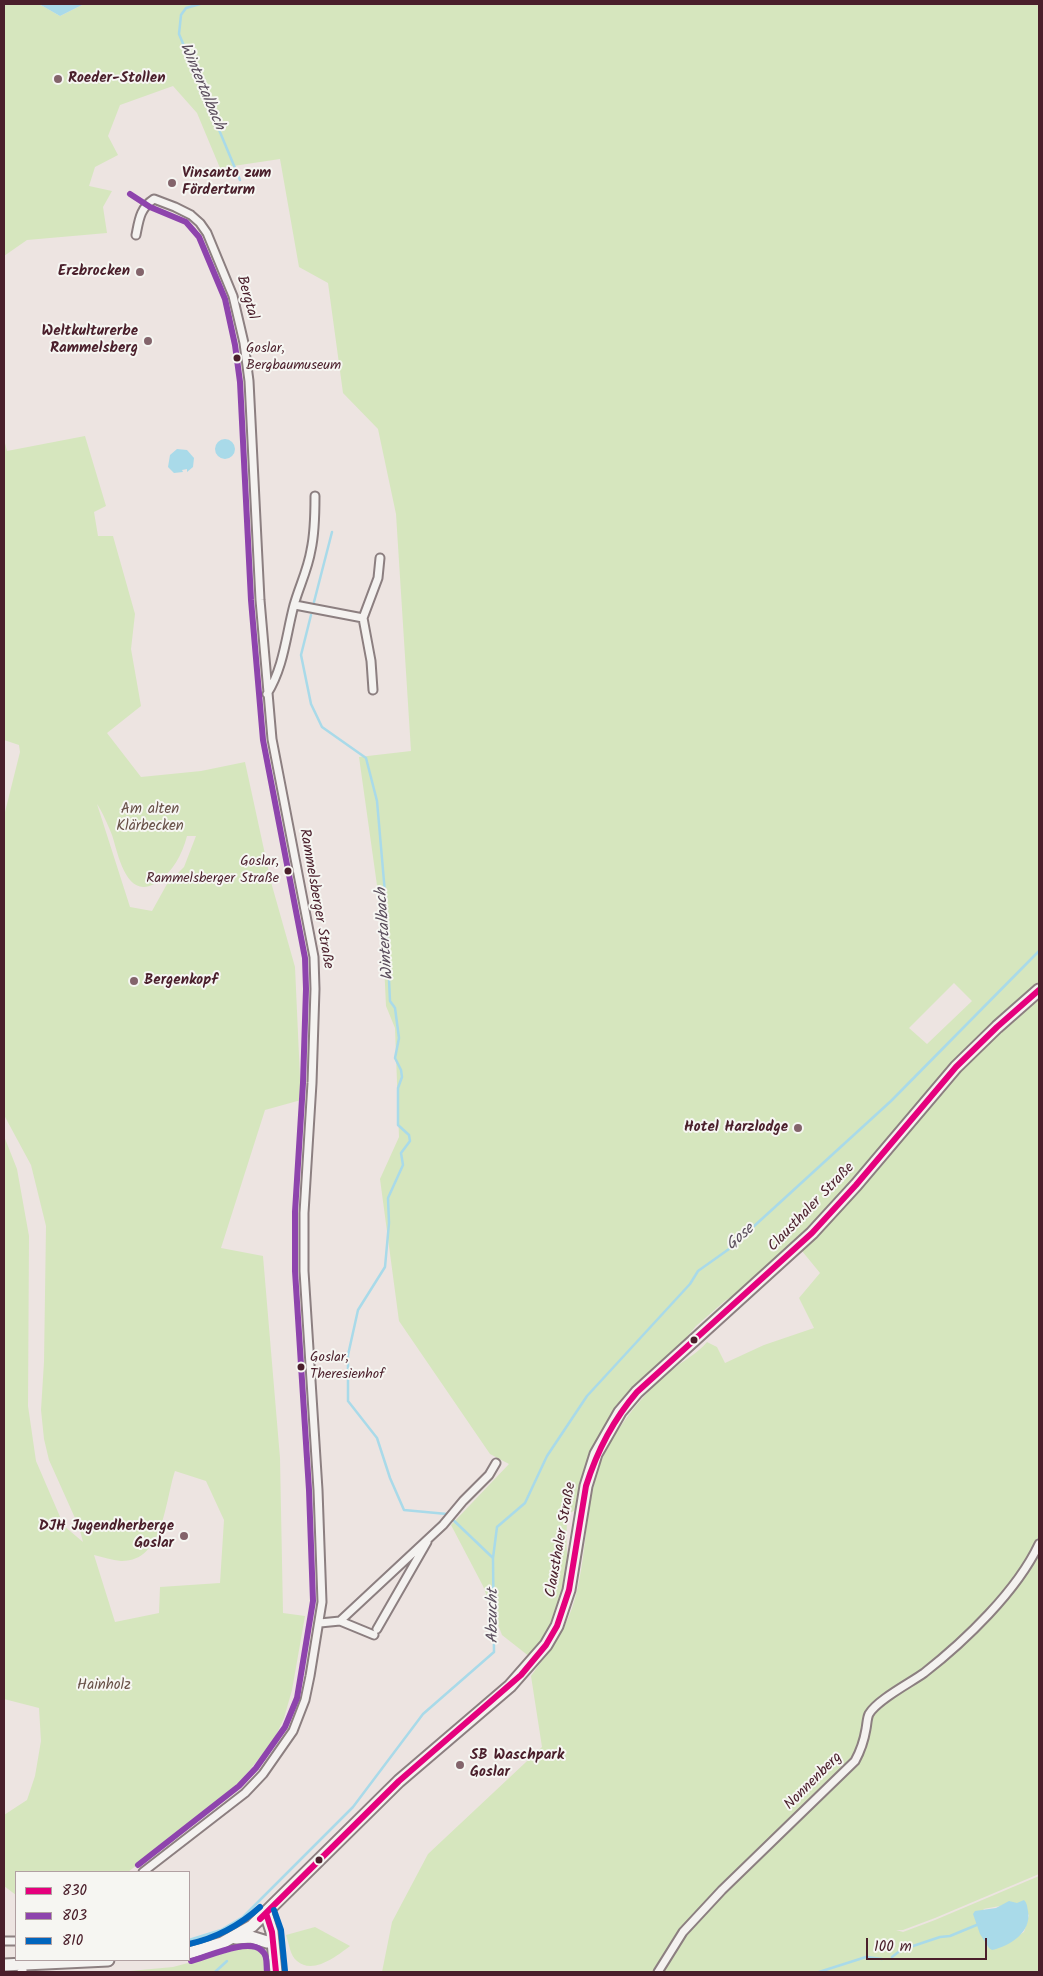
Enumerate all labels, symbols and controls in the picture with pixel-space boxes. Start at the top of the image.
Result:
water label: Wintertalbach [174,41,228,133]
place label: Roeder-Stollen [68,70,165,88]
marker: Roeder-Stollen [52,73,64,85]
place label: Vinsanto zum Förderturm [182,165,271,200]
marker: Vinsanto zum Förderturm [166,177,178,189]
place label: Erzbrocken [58,263,130,281]
marker: Erzbrocken [134,266,146,278]
street label: Bergtal [231,274,261,322]
place label: Weltkulturerbe Rammelsberg [41,323,138,358]
marker: Weltkulturerbe Rammelsberg [142,335,154,347]
place label: Goslar, Bergbaumuseum [246,342,341,374]
marker: Goslar, Bergbaumuseum [232,353,242,363]
park label: Am alten Klärbecken [116,801,184,836]
street label: Rammelsberger Straße [294,827,336,971]
place label: Goslar, Rammelsberger Straße [146,855,279,888]
marker: Goslar, Rammelsberger Straße [283,866,293,876]
water label: Wintertalbach [373,887,399,981]
place label: Bergenkopf [144,972,218,990]
marker: Bergenkopf [128,975,140,987]
place label: Hotel Harzlodge [684,1119,788,1137]
marker: Hotel Harzlodge [792,1122,804,1134]
street label: Clausthaler Straße [765,1160,859,1256]
water label: Gose [723,1221,759,1255]
unlabelled marker [689,1335,699,1345]
place label: Goslar, Theresienhof [310,1351,384,1384]
marker: Goslar, Theresienhof [296,1362,306,1372]
street label: Clausthaler Straße [543,1481,581,1599]
place label: DJH Jugendherberge Goslar [39,1518,174,1553]
marker: DJH Jugendherberge Goslar [178,1530,190,1542]
water label: Abzucht [484,1589,504,1643]
park label: Hainholz [77,1677,131,1695]
place label: SB Waschpark Goslar [470,1747,564,1782]
street label: Nonnenberg [781,1749,847,1815]
marker: SB Waschpark Goslar [454,1759,466,1771]
unlabelled marker [314,1855,324,1865]
legend [15,1871,190,1961]
text: 830 [62,1879,87,1903]
text: 803 [62,1904,87,1928]
scale bar [868,1928,989,1960]
text: 810 [62,1929,83,1953]
text: 100 m [874,1935,912,1959]

